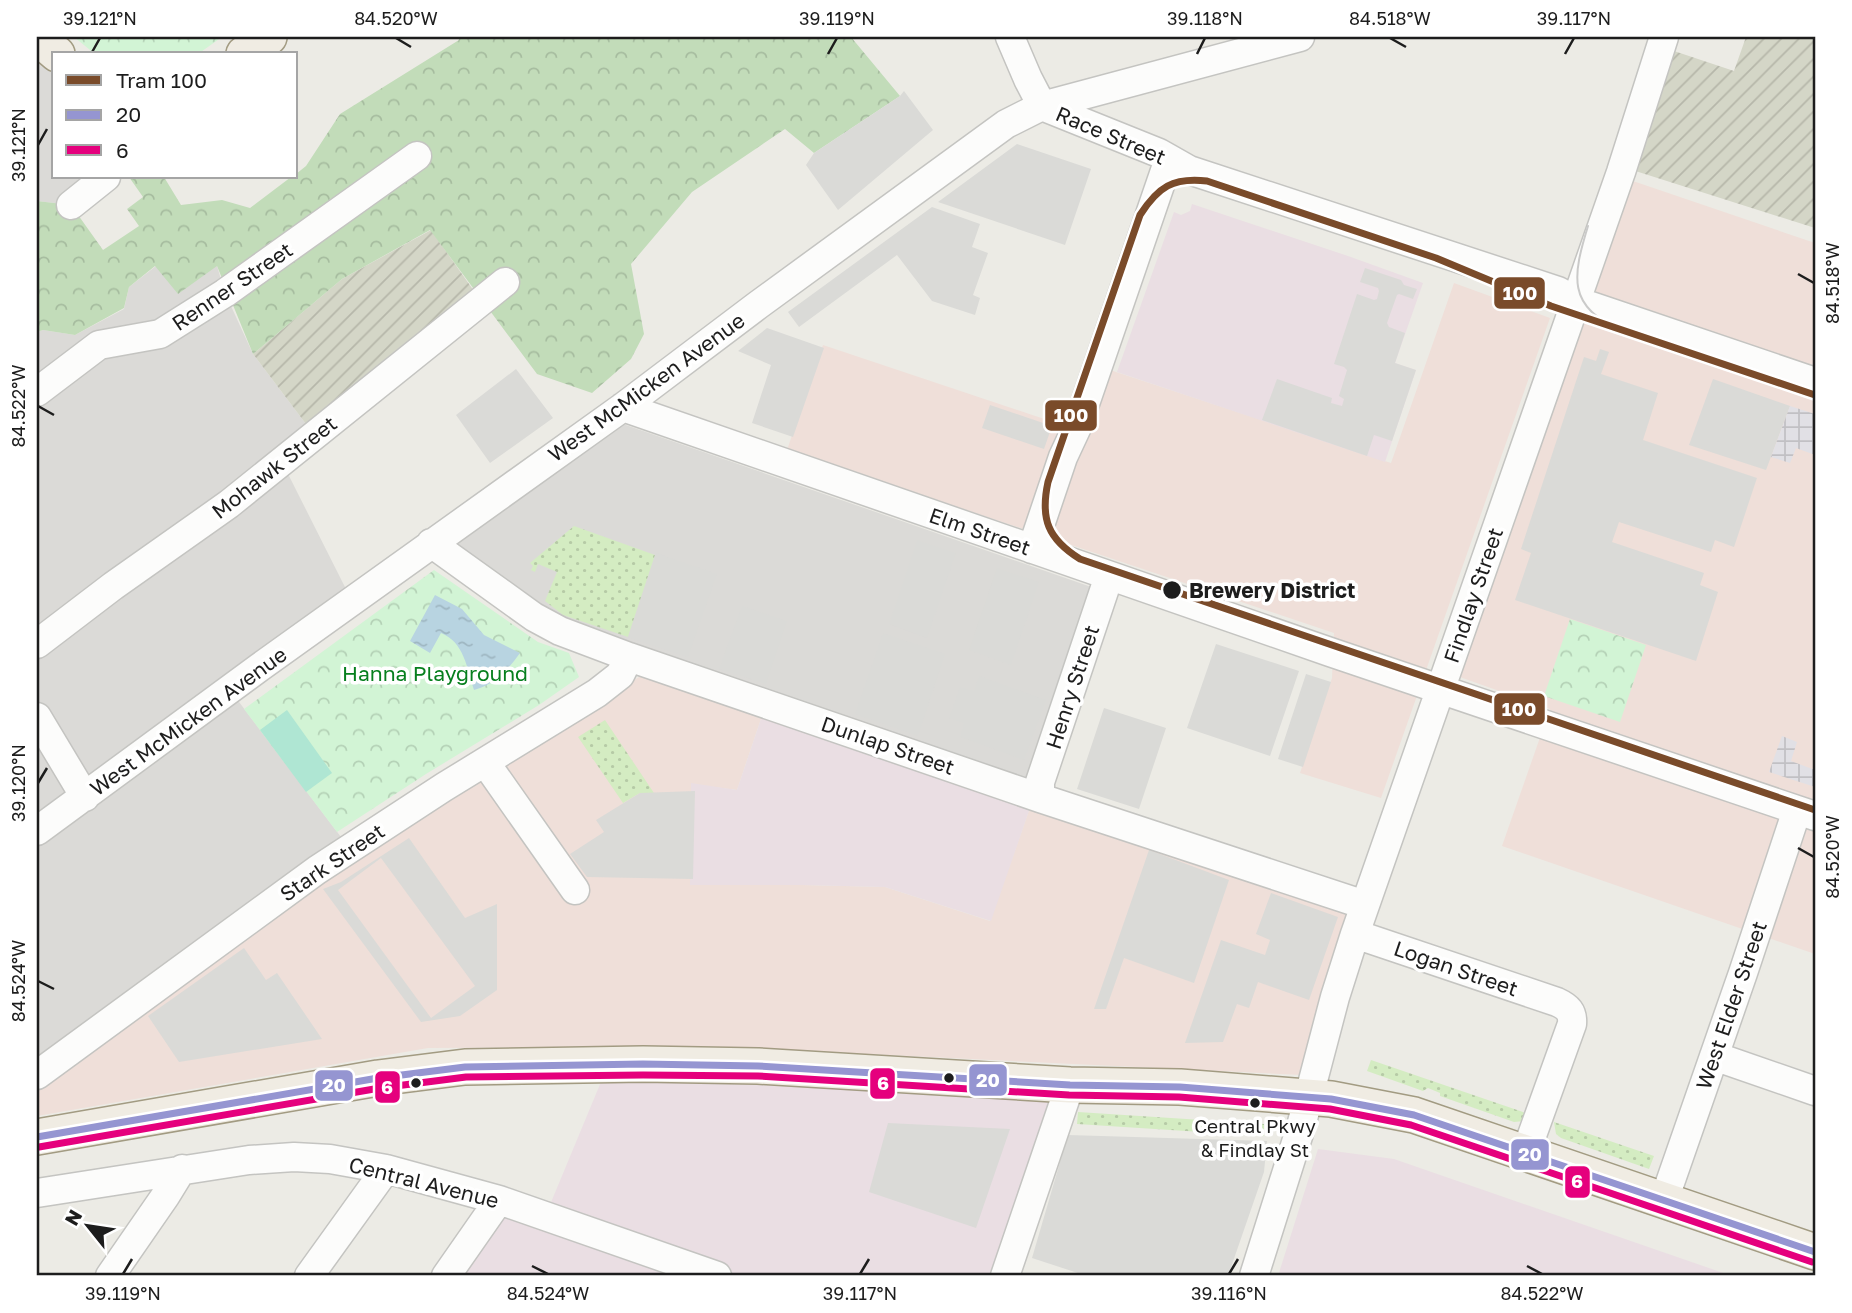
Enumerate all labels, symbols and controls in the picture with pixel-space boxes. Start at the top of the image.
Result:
text: 39.121°N [63,7,137,29]
text: 84.520°W [354,7,438,29]
text: 39.119°N [799,7,875,29]
text: 39.118°N [1167,7,1243,29]
text: 84.518°W [1349,7,1431,29]
text: 39.117°N [1537,7,1611,29]
legend [52,52,298,178]
text: Tram 100 [116,67,207,93]
street label: Race Street [1052,100,1170,170]
text: 20 [116,101,141,127]
text: 39.121°N [7,108,29,182]
text: 6 [116,137,129,163]
street label: Renner Street [167,236,297,336]
text: 84.518°W [1821,242,1843,324]
line badge: 100 [1493,276,1546,310]
text: 100 [1503,281,1537,304]
street label: West McMicken Avenue [543,307,749,467]
text: 84.522°W [7,365,29,447]
line badge: 100 [1044,399,1098,432]
text: 100 [1054,403,1088,426]
street label: Mohawk Street [206,410,342,524]
street label: Elm Street [926,502,1034,560]
street label: Findlay Street [1438,524,1508,666]
place label: Brewery District [1189,577,1356,603]
marker: Brewery District [1161,579,1183,601]
street label: Henry Street [1040,622,1104,752]
street label: West McMicken Avenue [85,641,291,801]
park label: Hanna Playground [342,660,528,686]
line badge: 100 [1493,692,1546,726]
text: 100 [1502,697,1536,720]
street label: Dunlap Street [818,710,958,780]
text: 39.120°N [7,744,29,822]
text: 84.520°W [1821,815,1843,899]
street label: Stark Street [275,817,389,907]
street label: West Elder Street [1690,917,1772,1093]
street label: Logan Street [1391,935,1521,1001]
text: 84.524°W [7,940,29,1022]
line badge: 20 [968,1063,1008,1097]
line badge: 6 [869,1067,896,1100]
text: 20 [976,1068,1000,1091]
line badge: 20 [314,1069,354,1102]
line badge: 6 [374,1070,401,1104]
text: 6 [877,1071,889,1094]
unlabelled marker [942,1071,956,1085]
text: 20 [322,1073,346,1096]
text: 6 [381,1075,393,1098]
unlabelled marker [409,1076,423,1090]
marker: Central Pkwy & Findlay St [1248,1096,1262,1110]
place label: Central Pkwy & Findlay St [1194,1114,1316,1161]
line badge: 20 [1510,1138,1550,1171]
text: 20 [1518,1142,1542,1165]
street label: Central Avenue [346,1151,502,1213]
line badge: 6 [1564,1165,1591,1199]
text: 6 [1571,1169,1583,1192]
north arrow [52,1190,122,1260]
text: N [59,1205,86,1229]
text: 39.119°N [85,1282,161,1304]
text: 84.524°W [507,1282,589,1304]
text: 39.117°N [823,1282,897,1304]
text: 39.116°N [1191,1282,1267,1304]
text: 84.522°W [1501,1282,1583,1304]

